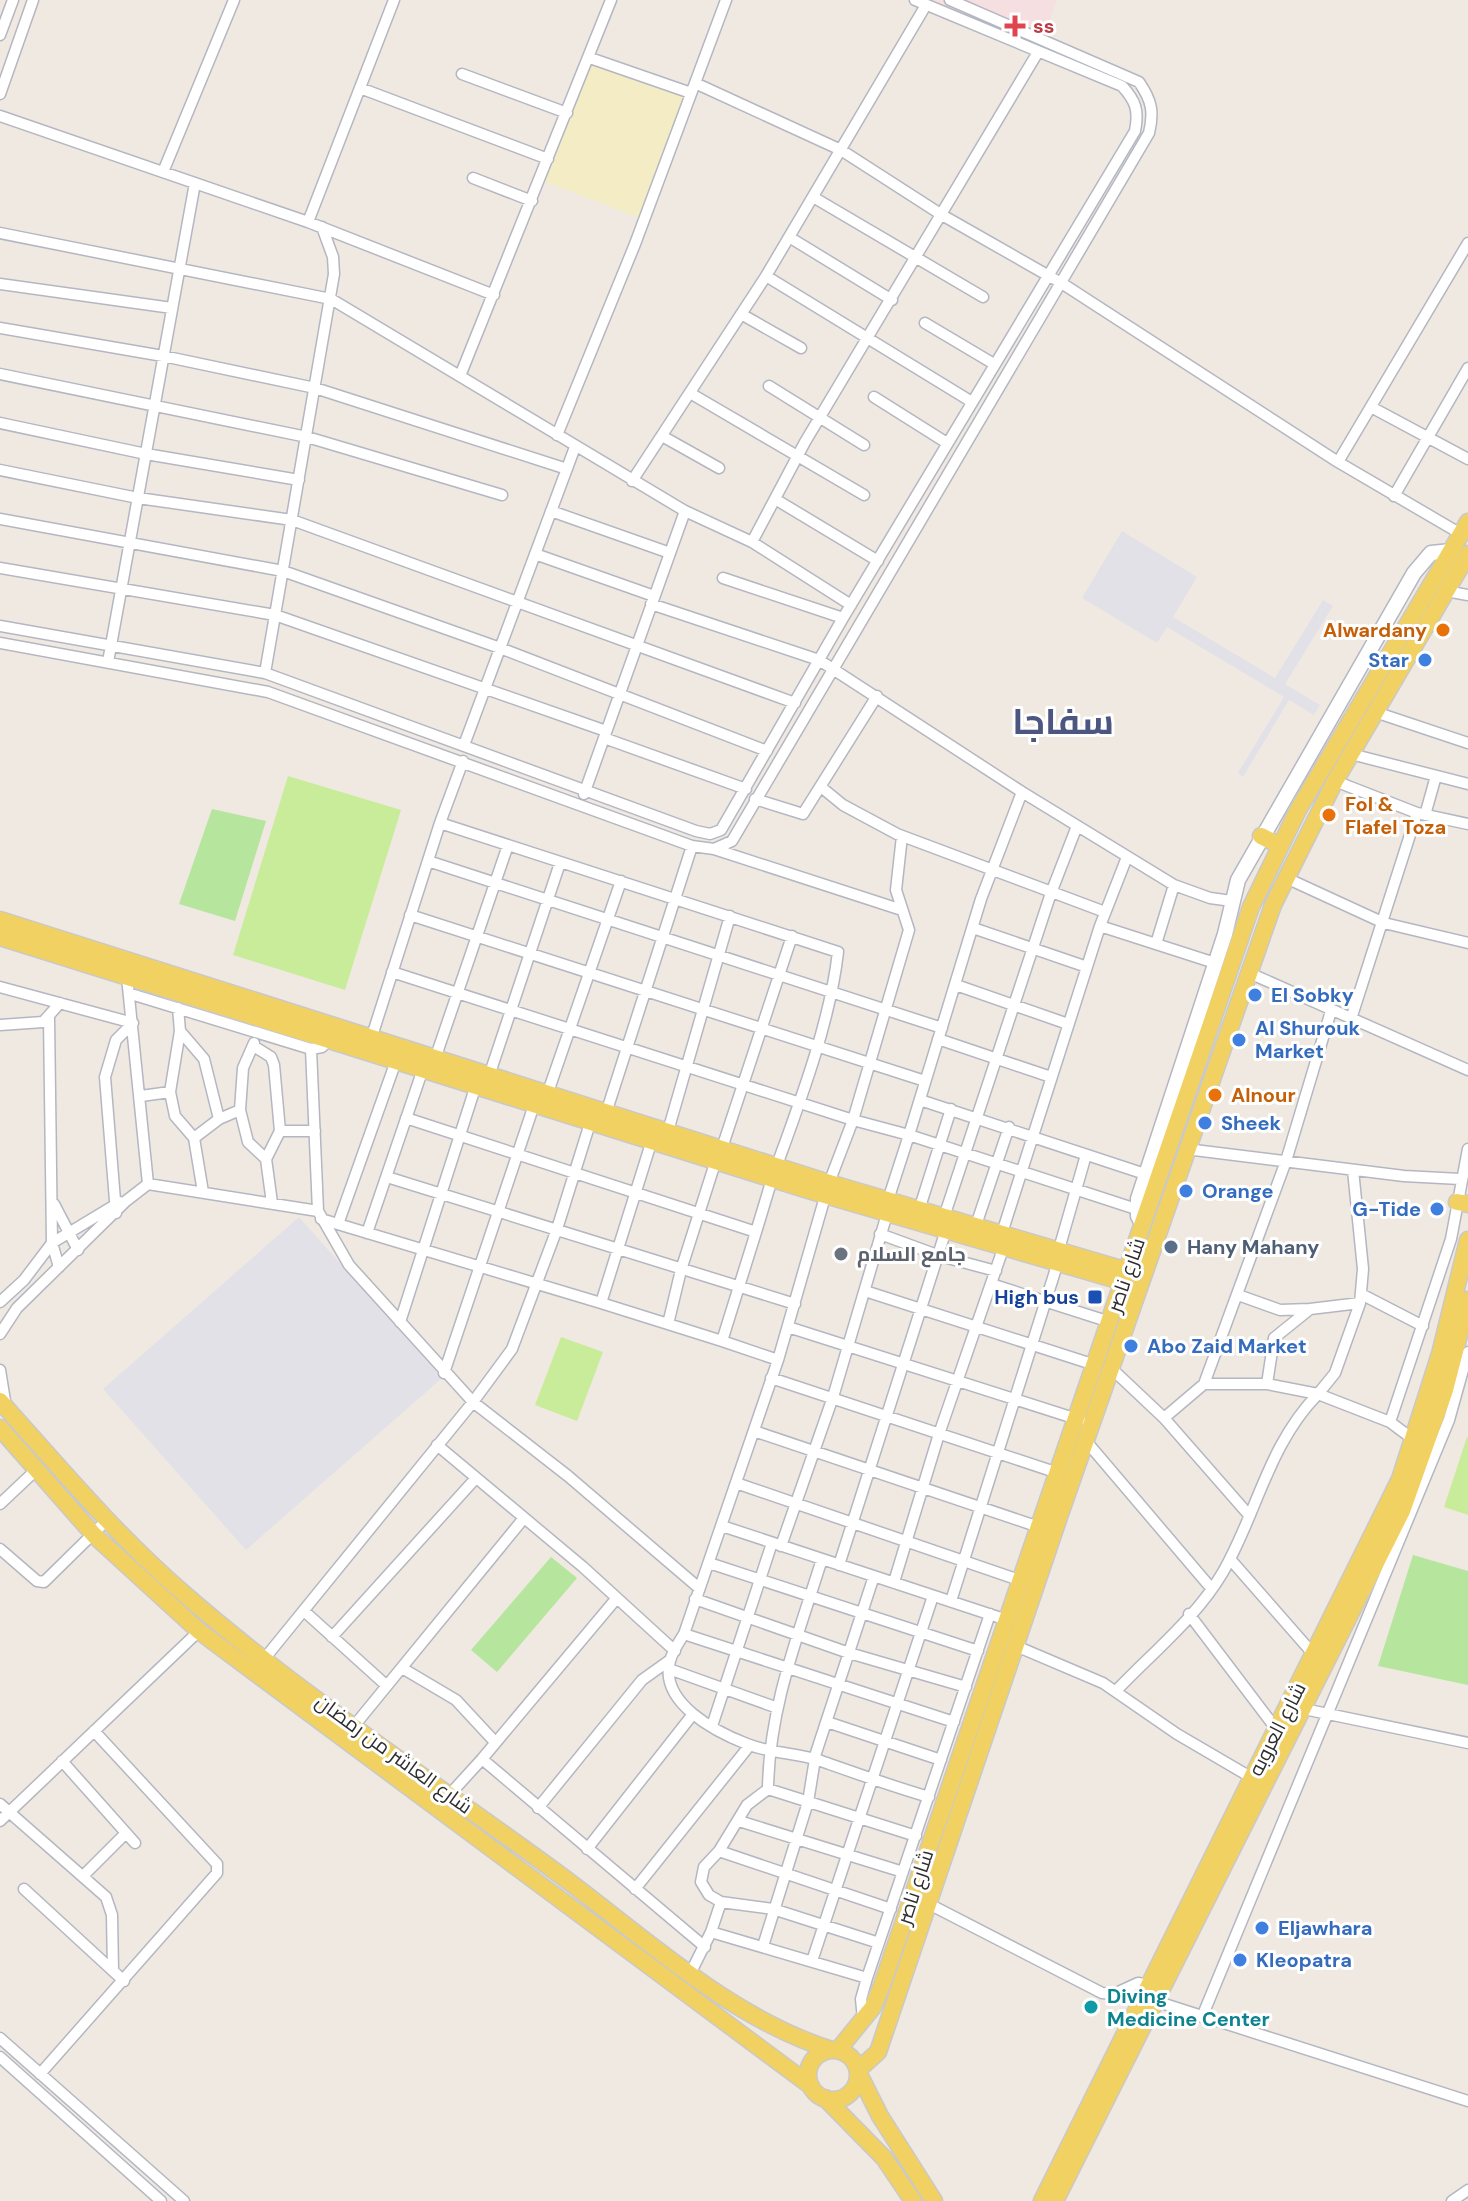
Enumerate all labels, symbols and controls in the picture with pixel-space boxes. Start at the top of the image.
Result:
place label: ss [1033,13,1054,39]
marker: ss [1004,15,1026,37]
place label: Alwardany [1323,617,1427,643]
marker: Alwardany [1434,621,1452,639]
place label: Star [1368,647,1409,673]
marker: Star [1416,651,1434,669]
district label: سفاجا [1012,698,1114,745]
place label: Fol & Flafel Toza [1345,791,1446,840]
marker: Fol & Flafel Toza [1320,806,1338,824]
place label: El Sobky [1271,982,1354,1008]
marker: El Sobky [1246,986,1264,1004]
place label: Al Shurouk Market [1255,1015,1361,1064]
marker: Al Shurouk Market [1230,1031,1248,1049]
place label: Alnour [1231,1082,1296,1108]
marker: Alnour [1206,1086,1224,1104]
place label: Sheek [1221,1110,1282,1136]
marker: Sheek [1196,1114,1214,1132]
place label: Orange [1202,1178,1273,1204]
marker: Orange [1177,1182,1195,1200]
place label: G-Tide [1352,1196,1421,1222]
marker: G-Tide [1428,1200,1446,1218]
street label: شارع ناصر [1101,1234,1152,1317]
place label: Hany Mahany [1187,1234,1319,1260]
marker: Hany Mahany [1162,1238,1180,1256]
place label: جامع السلام [857,1241,966,1268]
marker: جامع السلام [832,1245,850,1263]
place label: High bus [994,1284,1079,1310]
marker: High bus [1086,1288,1104,1306]
place label: Abo Zaid Market [1147,1333,1307,1359]
marker: Abo Zaid Market [1122,1337,1140,1355]
street label: شارع العروبه [1242,1678,1313,1781]
street label: شارع العاشر من رمضان [310,1688,478,1820]
street label: شارع ناصر [890,1846,940,1929]
place label: Eljawhara [1278,1915,1373,1941]
marker: Eljawhara [1253,1919,1271,1937]
place label: Kleopatra [1256,1947,1352,1973]
marker: Kleopatra [1231,1951,1249,1969]
place label: Diving Medicine Center [1107,1983,1270,2032]
marker: Diving Medicine Center [1082,1998,1100,2016]

